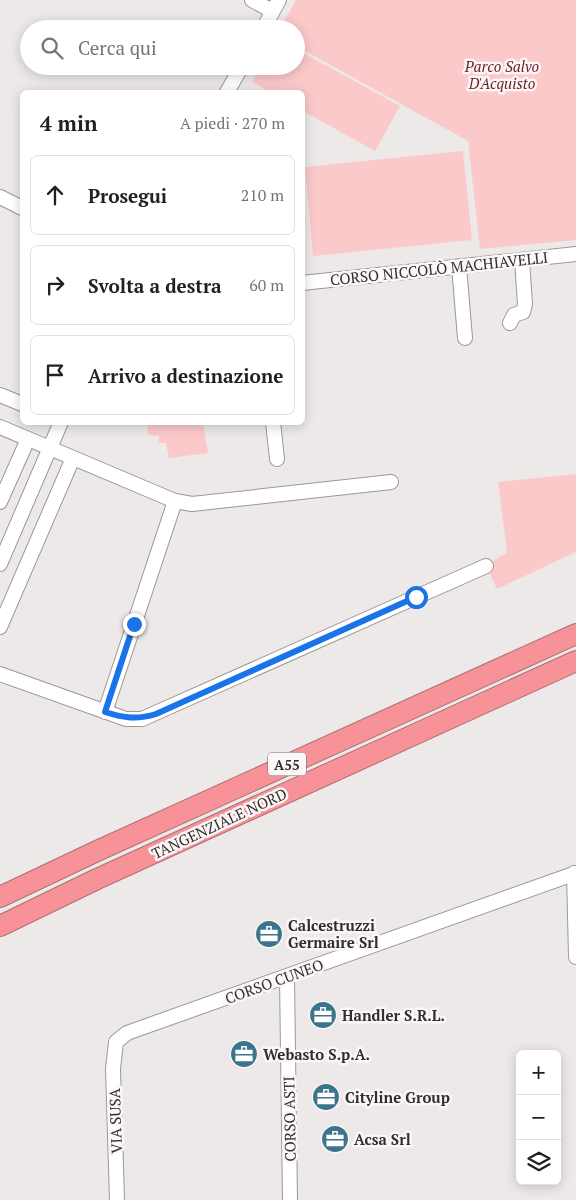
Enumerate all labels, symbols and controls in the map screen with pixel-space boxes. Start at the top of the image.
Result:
search box [20,20,305,75]
icon: search [38,34,66,62]
text: Cerca qui [78,35,157,60]
park label: Parco Salvo D'Acquisto [464,56,540,93]
text: 4 min [40,109,97,137]
text: A piedi · 270 m [180,112,285,134]
icon: ahead [41,181,69,209]
text: Prosegui [88,183,167,208]
text: 210 m [241,184,284,206]
street label: CORSO NICCOLÒ MACHIAVELLI [329,247,549,289]
icon: right [41,271,69,299]
text: Svolta a destra [88,273,222,298]
text: 60 m [249,274,284,296]
icon: arrive [41,361,69,389]
text: Arrivo a destinazione [88,363,283,388]
route start [405,586,428,609]
route end [123,613,146,636]
road number: A55 [268,752,306,776]
street label: TANGENZIALE NORD [148,783,290,863]
place label: Calcestruzzi Germaire Srl [288,915,379,952]
office icon: Calcestruzzi Germaire Srl [254,919,284,949]
street label: CORSO CUNEO [222,954,326,1008]
office icon: Handler S.R.L. [308,1000,338,1030]
place label: Handler S.R.L. [342,1005,445,1025]
office icon: Webasto S.p.A. [229,1039,259,1069]
place label: Webasto S.p.A. [263,1044,370,1064]
map controls [516,1050,561,1185]
button: + [516,1050,561,1095]
street label: CORSO ASTI [278,1076,300,1162]
office icon: Cityline Group [311,1082,341,1112]
street label: VIA SUSA [104,1087,126,1154]
place label: Cityline Group [345,1087,450,1107]
button: − [516,1095,561,1140]
office icon: Acsa Srl [320,1124,350,1154]
place label: Acsa Srl [354,1129,411,1149]
button: layers [516,1140,561,1185]

